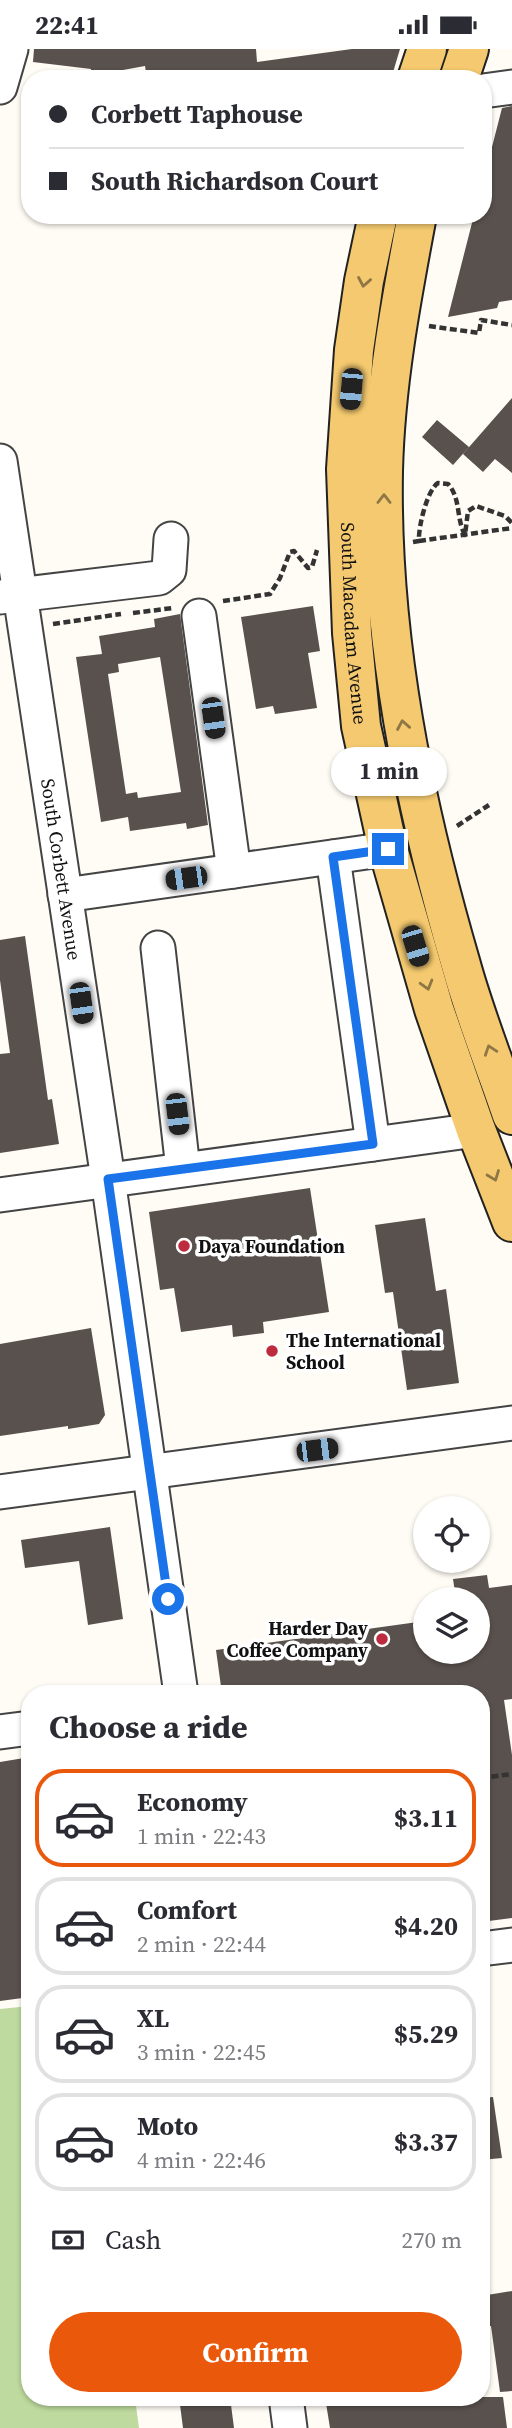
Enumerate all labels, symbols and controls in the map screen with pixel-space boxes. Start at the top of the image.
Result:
text: 22:41 [35,7,99,43]
text: Corbett Taphouse [91,96,303,132]
text: South Richardson Court [91,163,378,199]
one-way arrow [358,276,373,288]
car [339,367,364,411]
one-way arrow [376,493,392,504]
street label: South Macadam Avenue [335,522,374,726]
car [200,696,227,740]
one-way arrow [397,720,412,732]
callout: 1 min [330,747,446,797]
text: 1 min [359,755,419,787]
street label: South Corbett Avenue [35,777,88,962]
route end [372,833,404,865]
car [164,865,209,891]
car [399,923,432,969]
one-way arrow [418,979,433,991]
car [68,981,95,1025]
one-way arrow [484,1045,498,1057]
car [165,1092,190,1136]
one-way arrow [486,1169,500,1181]
place label: Daya Foundation [198,1233,345,1259]
marker: Daya Foundation [176,1238,192,1254]
place label: The International School [286,1327,441,1375]
marker: The International School [264,1343,280,1359]
car [295,1437,340,1463]
map controls [413,1496,490,1664]
button: locate [413,1496,490,1573]
route start [152,1583,184,1615]
button: layers [413,1587,490,1664]
place label: Harder Day Coffee Company [227,1615,369,1663]
marker: Harder Day Coffee Company [374,1631,390,1647]
text: Choose a ride [49,1705,248,1749]
text: Economy [137,1784,248,1820]
icon: car [53,1787,116,1850]
text: $3.11 [394,1800,458,1836]
text: 1 min · 22:43 [137,1820,266,1852]
text: Comfort [137,1892,237,1928]
icon: car [53,1895,116,1958]
text: $4.20 [394,1908,458,1944]
text: 2 min · 22:44 [137,1928,266,1960]
text: XL [137,2000,169,2036]
icon: car [53,2003,116,2066]
text: $5.29 [394,2016,458,2052]
text: 3 min · 22:45 [137,2036,266,2068]
text: Moto [137,2108,198,2144]
icon: car [53,2111,116,2174]
text: $3.37 [394,2124,458,2160]
text: 4 min · 22:46 [137,2144,266,2176]
icon: cash [49,2221,87,2259]
text: Cash [105,2222,161,2258]
text: 270 m [401,2224,462,2256]
button: Confirm [49,2312,462,2392]

